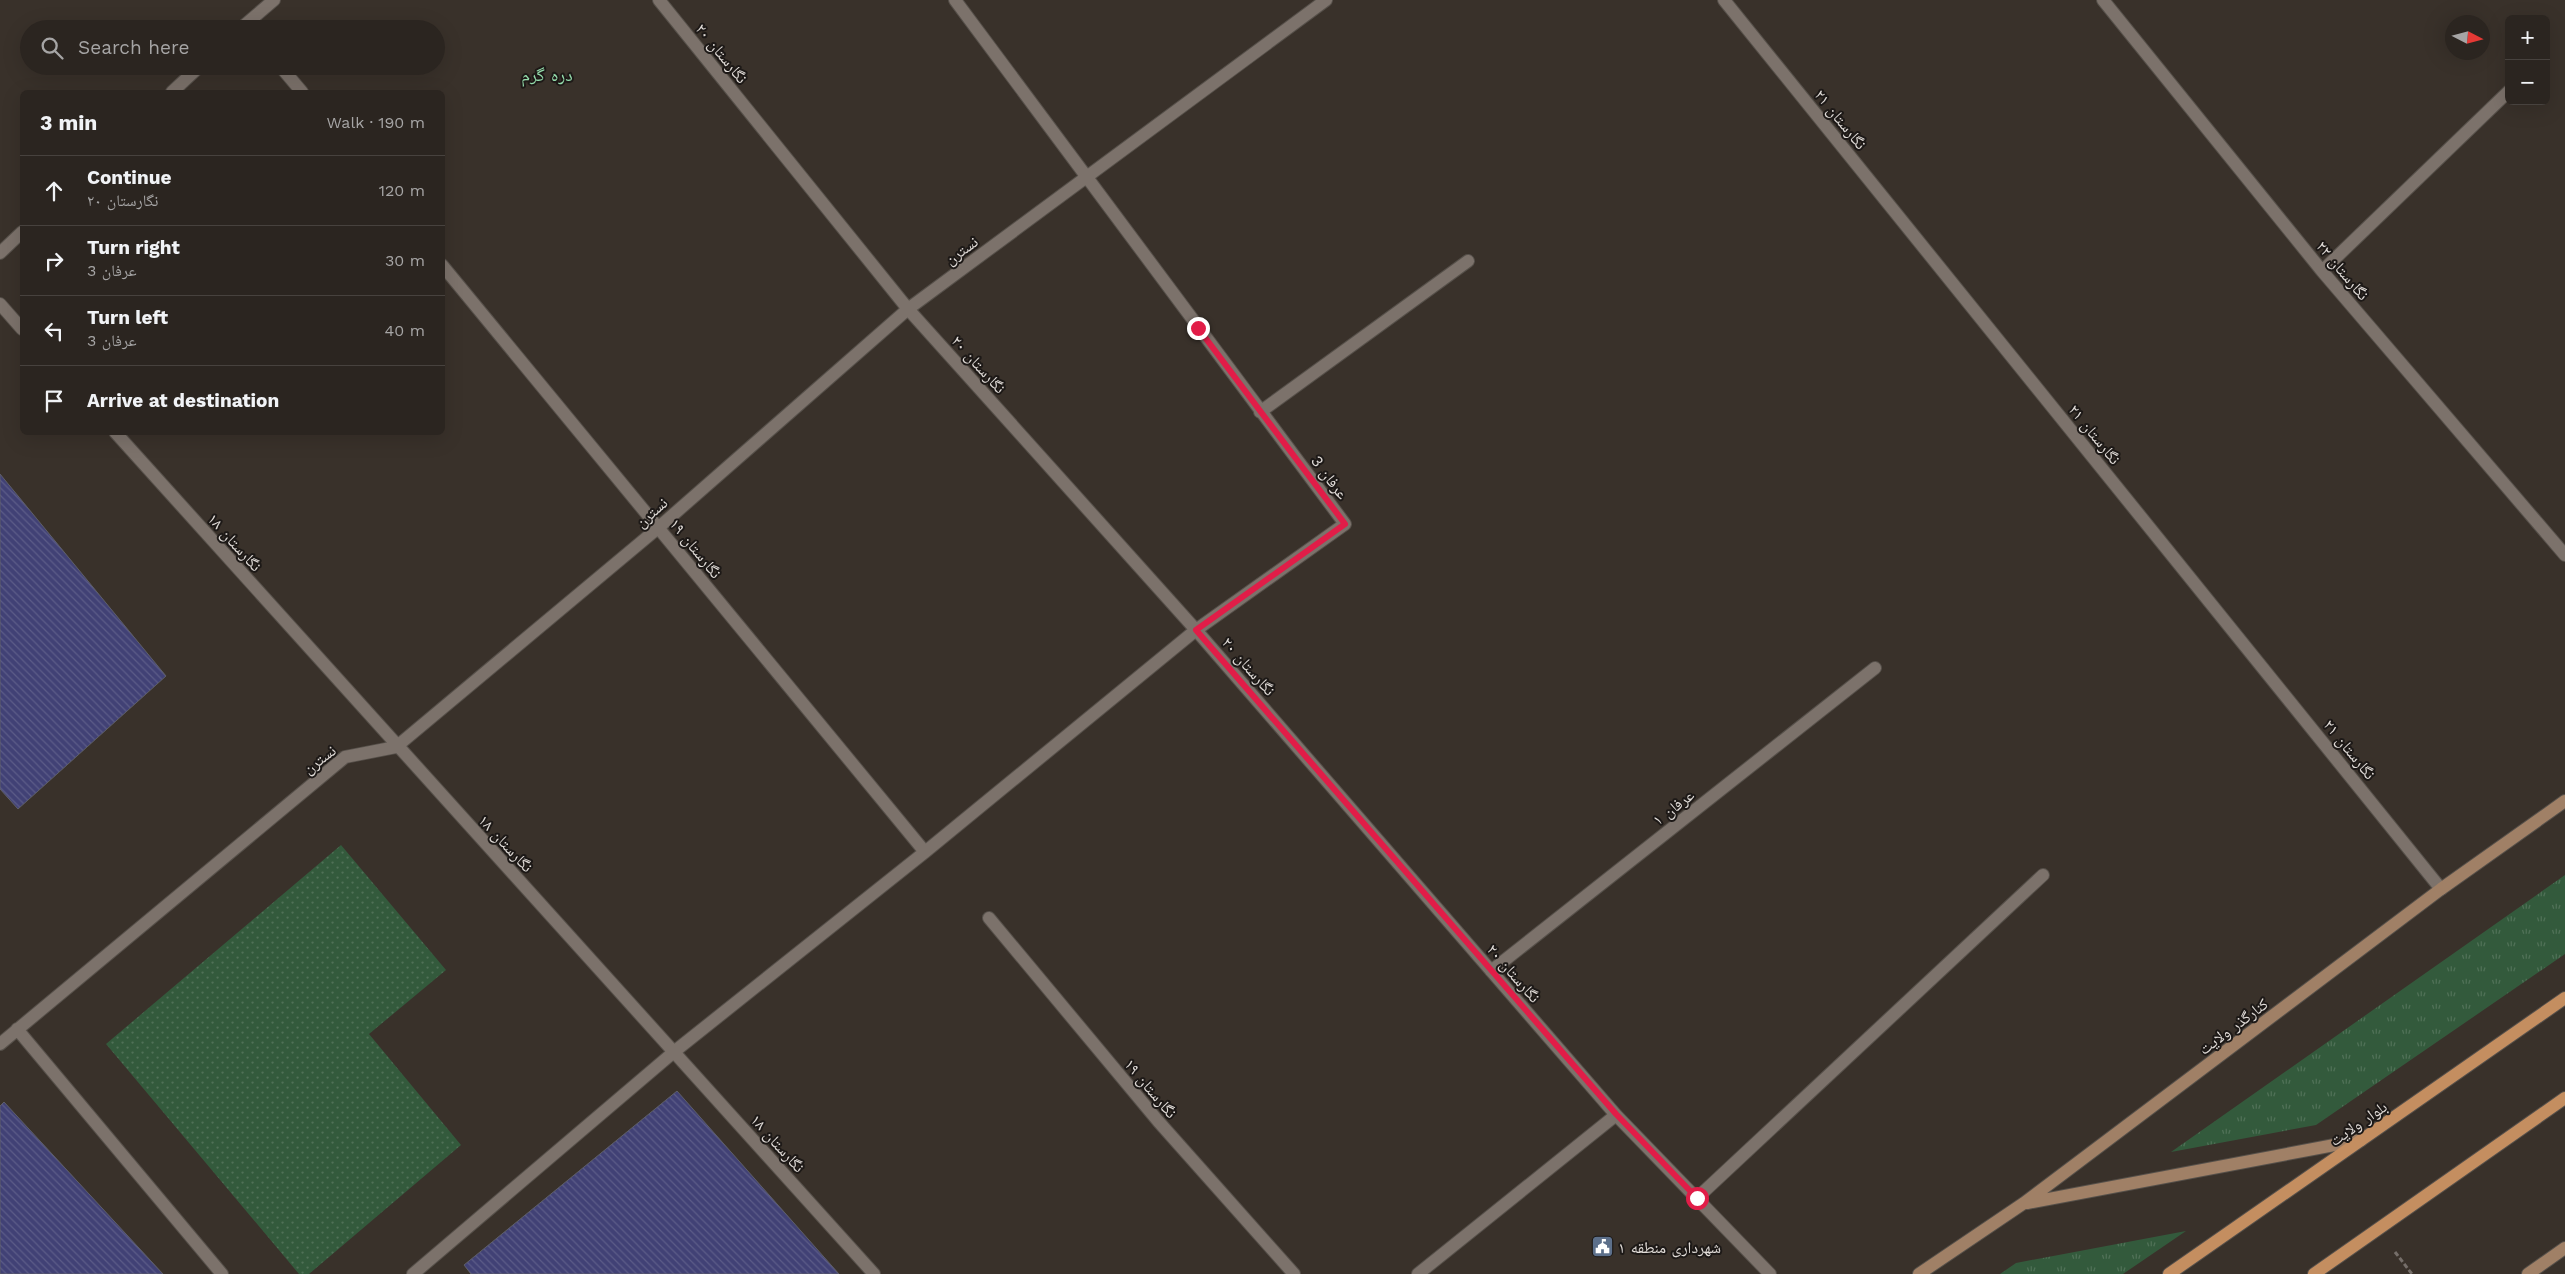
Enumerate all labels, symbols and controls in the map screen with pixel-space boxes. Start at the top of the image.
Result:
north arrow [2445,15,2490,60]
map controls [2505,15,2550,105]
button: + [2505,15,2550,60]
search box [20,20,445,75]
street label: نگارستان ۲۰ [691,20,751,88]
icon: search [38,34,66,62]
text: Search here [78,36,189,59]
button: − [2505,60,2550,105]
district label: دره گرم [521,64,573,87]
street label: نگارستان ۲۱ [1810,86,1870,154]
text: 3 min [40,110,97,135]
text: Walk · 190 m [327,113,425,132]
text: Continue [87,166,171,189]
icon: ahead [40,177,68,205]
text: 120 m [379,181,425,200]
text: نگارستان ۲۰ [87,191,159,210]
street label: نسترن [941,232,982,270]
text: Turn right [87,236,180,259]
street label: نگارستان ۲۲ [2312,237,2373,304]
icon: right [40,247,68,275]
text: 30 m [385,251,425,270]
text: عرفان 3 [87,261,136,280]
text: Turn left [87,306,168,329]
icon: left [40,317,68,345]
route end [1187,317,1210,340]
text: 40 m [385,321,425,340]
text: عرفان 3 [87,331,136,350]
street label: نگارستان ۲۰ [947,331,1010,398]
icon: arrive [40,387,68,415]
text: Arrive at destination [87,389,279,412]
street label: نگارستان ۲۱ [2064,401,2124,469]
street label: عرفان 3 [1306,452,1352,503]
street label: نسترن [631,493,672,532]
street label: نگارستان ۱۸ [203,509,266,576]
street label: نگارستان ۱۹ [665,515,725,583]
street label: نگارستان ۲۰ [1217,633,1279,700]
street label: نگارستان ۲۱ [2319,716,2379,784]
street label: نسترن [299,741,340,779]
street label: عرفان ۱ [1649,785,1698,830]
street label: نگارستان ۱۸ [474,811,537,877]
street label: نگارستان ۲۰ [1482,940,1544,1007]
street label: کنارگذر ولایت [2195,994,2272,1059]
street label: نگارستان ۱۹ [1120,1055,1181,1122]
street label: بلوار ولایت [2326,1097,2391,1150]
street label: نگارستان ۱۸ [746,1110,809,1177]
route start [1686,1187,1709,1210]
public building icon: شهرداری منطقه ۱ [1590,1235,1614,1259]
place label: شهرداری منطقه ۱ [1618,1238,1721,1258]

